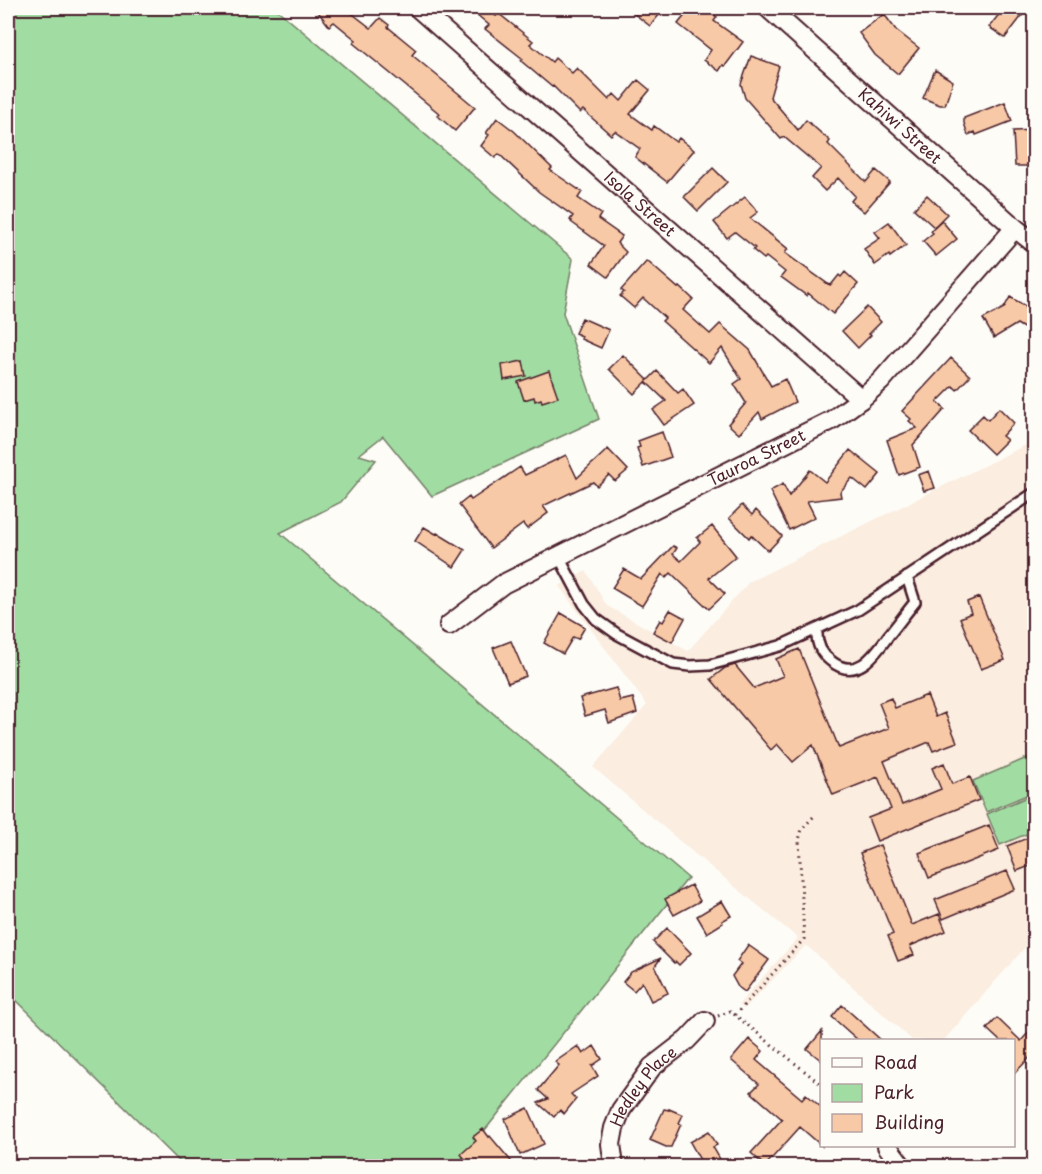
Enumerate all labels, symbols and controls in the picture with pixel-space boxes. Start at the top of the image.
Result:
street label: Kahiwi Street [854,81,948,169]
street label: Isola Street [599,165,682,241]
street label: Tauroa Street [703,422,809,491]
legend [820,1039,1015,1147]
street label: Hedley Place [603,1040,681,1130]
text: Road [874,1048,918,1075]
text: Park [874,1078,914,1105]
text: Building [874,1108,944,1135]

